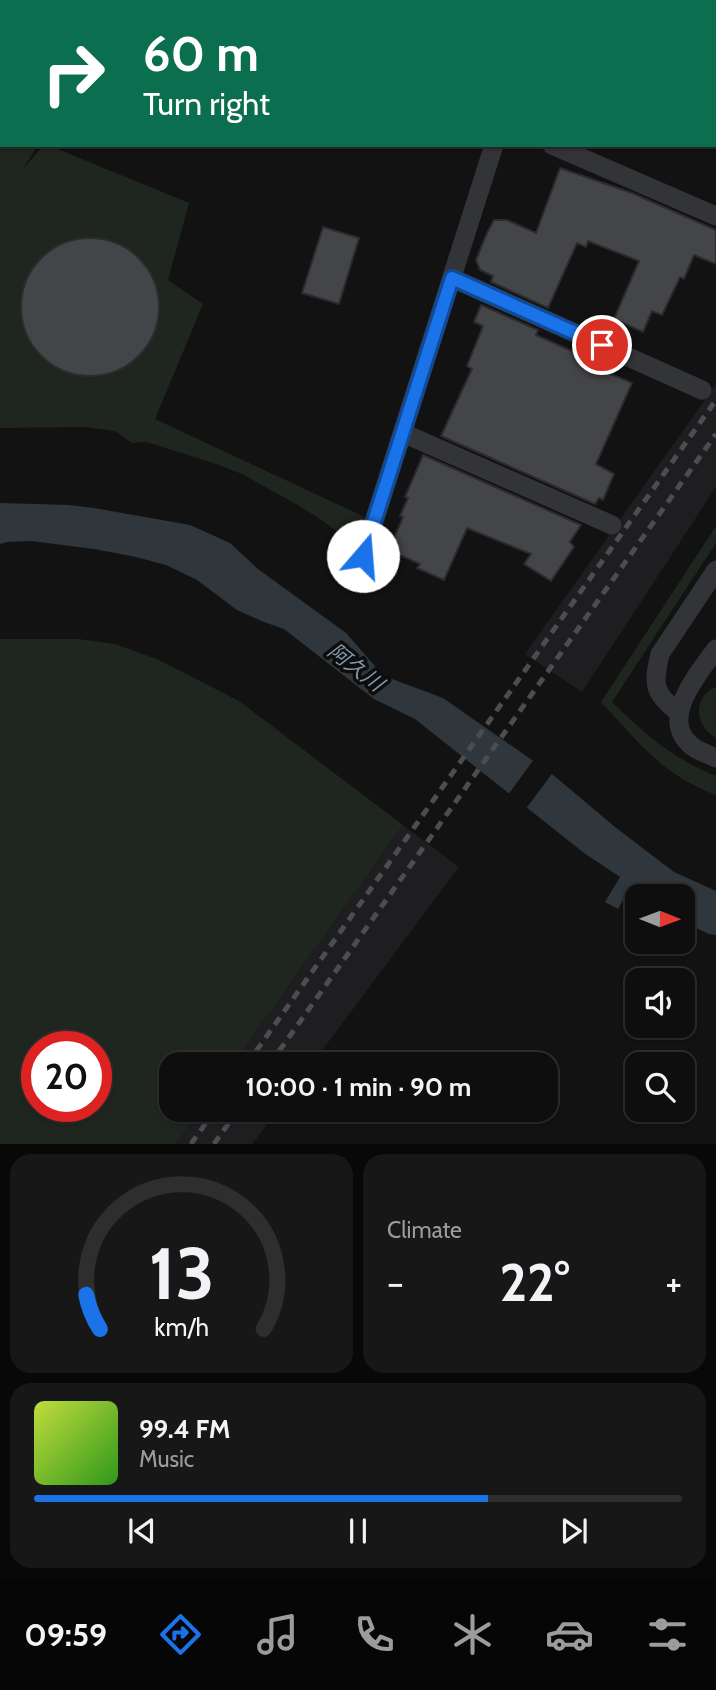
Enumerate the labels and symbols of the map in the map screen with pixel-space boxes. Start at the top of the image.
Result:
pin [572,315,632,375]
position arrow [326,519,400,593]
water label: 阿久川 [323,638,390,697]
north arrow [625,884,695,954]
speed limit sign: 20 [21,1031,112,1122]

